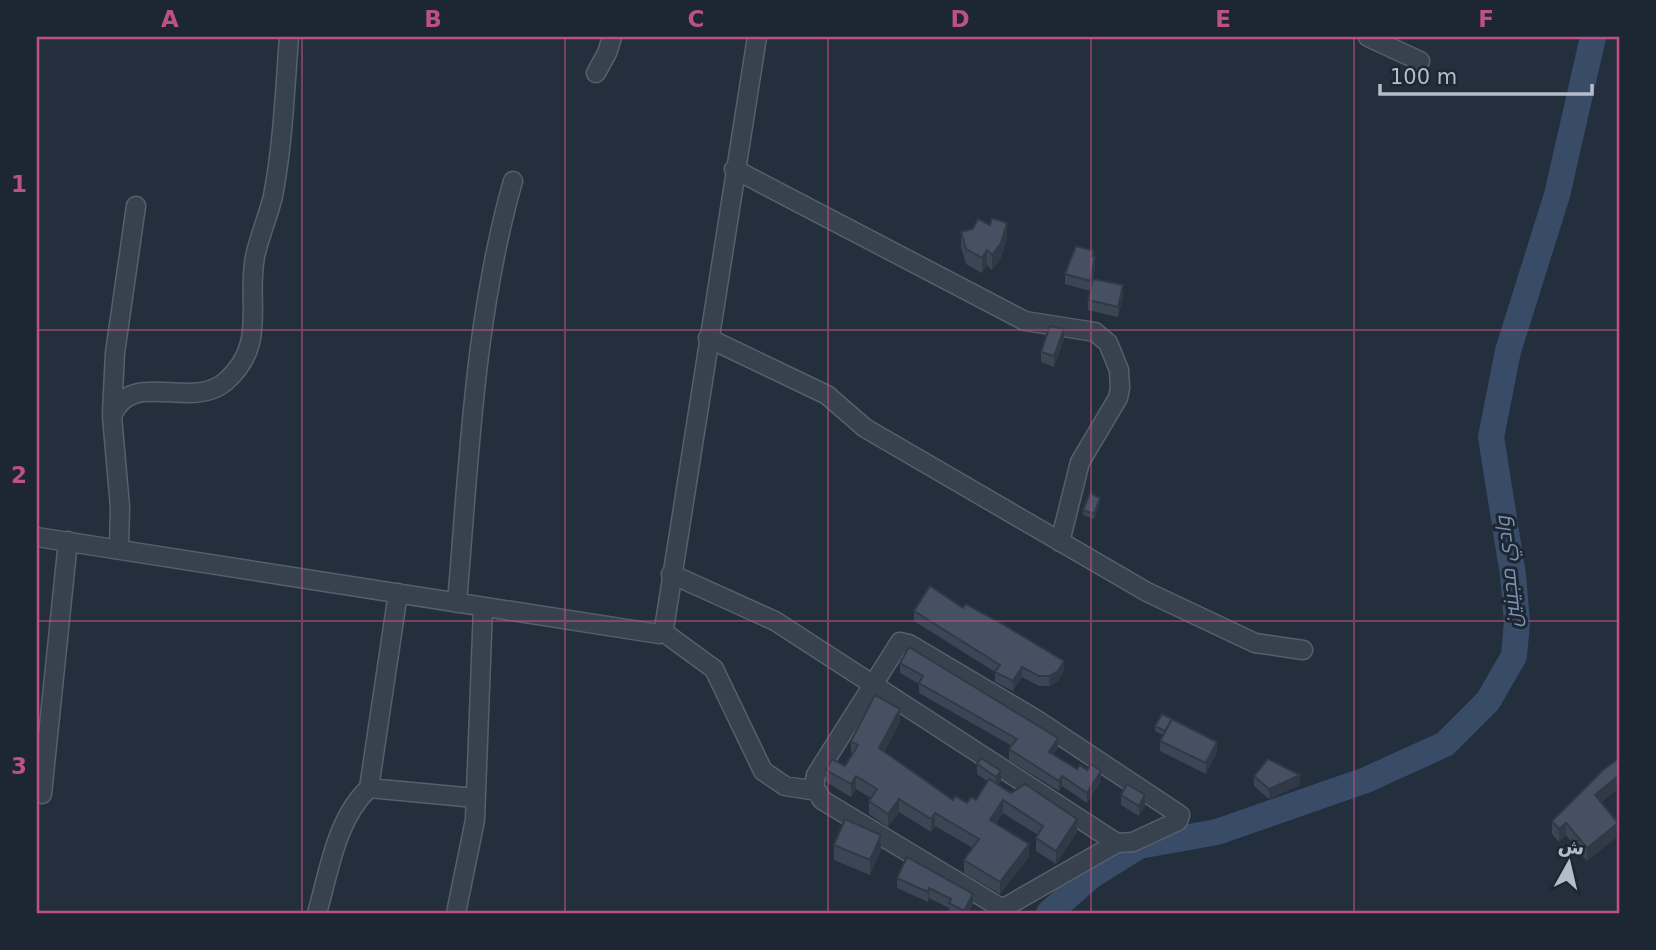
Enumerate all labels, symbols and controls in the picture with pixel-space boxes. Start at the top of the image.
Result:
text: A [161,6,179,32]
text: B [424,6,442,32]
text: C [688,6,704,32]
text: D [950,6,970,32]
text: E [1215,6,1231,32]
text: F [1478,6,1494,32]
scale bar [1380,52,1591,96]
text: 100 m [1390,65,1457,89]
text: 1 [11,171,27,197]
text: 2 [11,462,27,488]
water label: وادي مجينين [1490,513,1531,629]
text: 3 [11,753,27,779]
north arrow [1534,828,1604,898]
text: ش [1557,833,1586,860]

